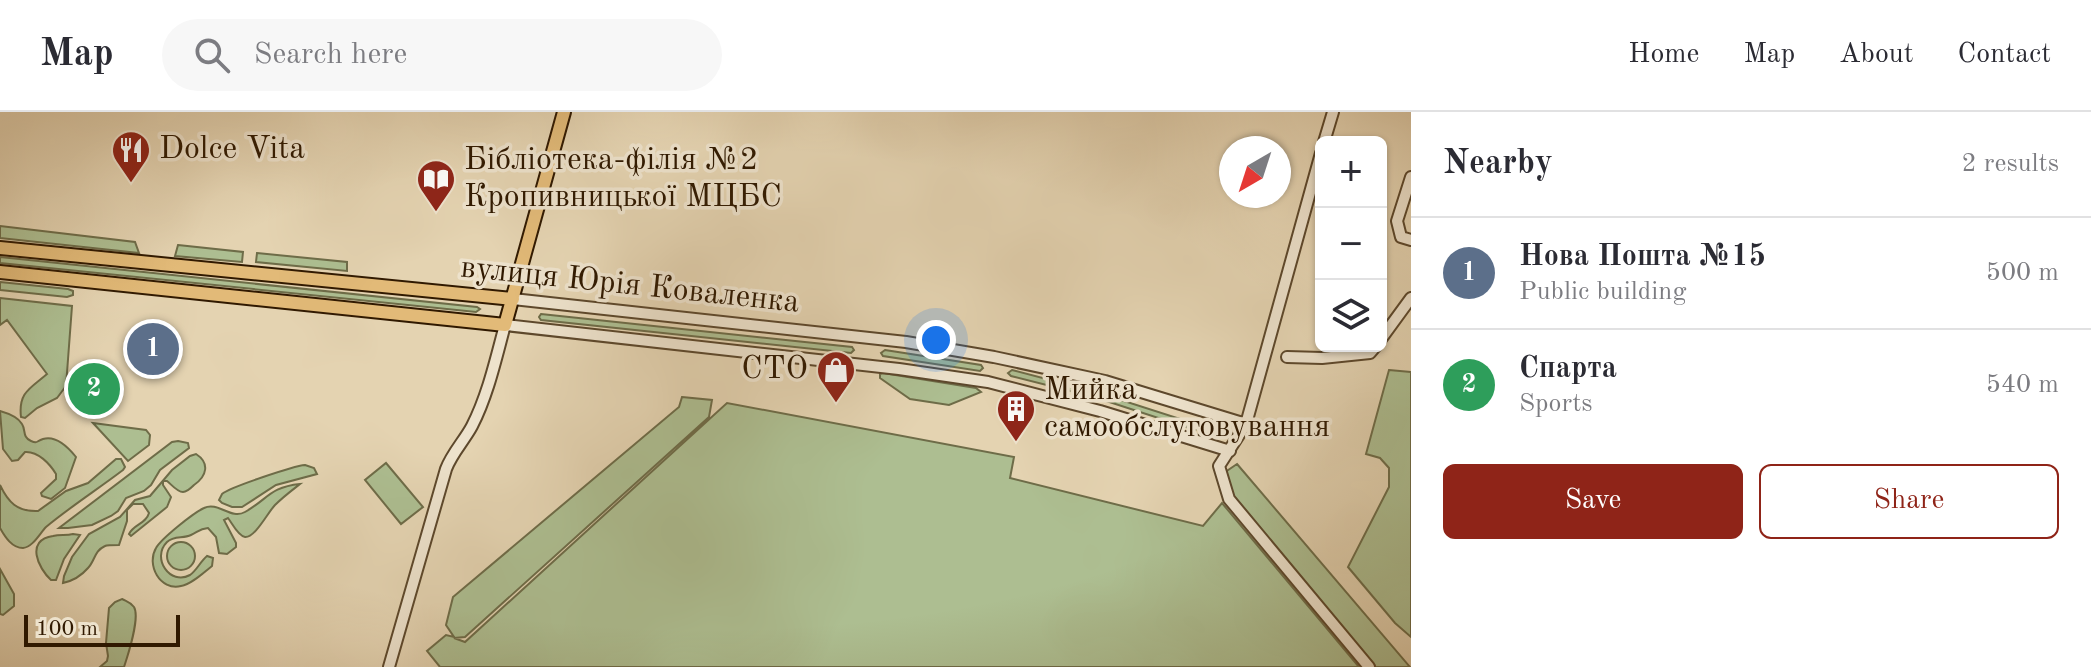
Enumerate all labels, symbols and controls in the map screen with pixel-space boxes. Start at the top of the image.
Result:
search box [162,19,722,91]
icon: search [190,33,234,77]
text: Map [40,36,114,74]
text: Search here [254,40,407,70]
text: Home [1628,41,1699,69]
text: Map [1743,41,1795,69]
text: About [1839,41,1914,69]
text: Contact [1958,41,2051,69]
restaurant icon: Dolce Vita [110,129,152,184]
place label: Dolce Vita [159,134,305,166]
north arrow [1219,136,1291,208]
map controls [1315,136,1387,352]
button: + [1315,136,1387,208]
place label: Бібліотека-філія №2 Кропивницької МЦБС [464,145,782,214]
text: Nearby [1443,147,1553,181]
text: 2 results [1961,151,2059,177]
library icon: Бібліотека-філія №2 Кропивницької МЦБС [415,158,457,213]
button: − [1315,208,1387,280]
text: Нова Пошта №15 [1519,242,1766,272]
street label: вулиця Юрія Коваленка [459,252,801,320]
text: 1 [1461,260,1477,286]
text: 500 m [1986,260,2059,286]
text: Public building [1519,279,1686,305]
button: layers [1315,280,1387,352]
pin: 1 [127,319,179,379]
your location [916,320,956,360]
shop icon: СТО [815,349,857,404]
place label: СТО [741,354,808,386]
text: Спарта [1519,354,1617,384]
pin: 2 [68,359,120,419]
text: 2 [1461,372,1477,398]
text: 540 m [1986,372,2059,398]
place label: Мийка самообслуговування [1044,375,1330,444]
building icon: Мийка самообслуговування [995,388,1037,443]
text: Sports [1519,391,1593,417]
button: Save [1443,464,1743,539]
button: Share [1759,464,2059,539]
scale bar [24,611,180,647]
text: 100 m [36,618,98,640]

